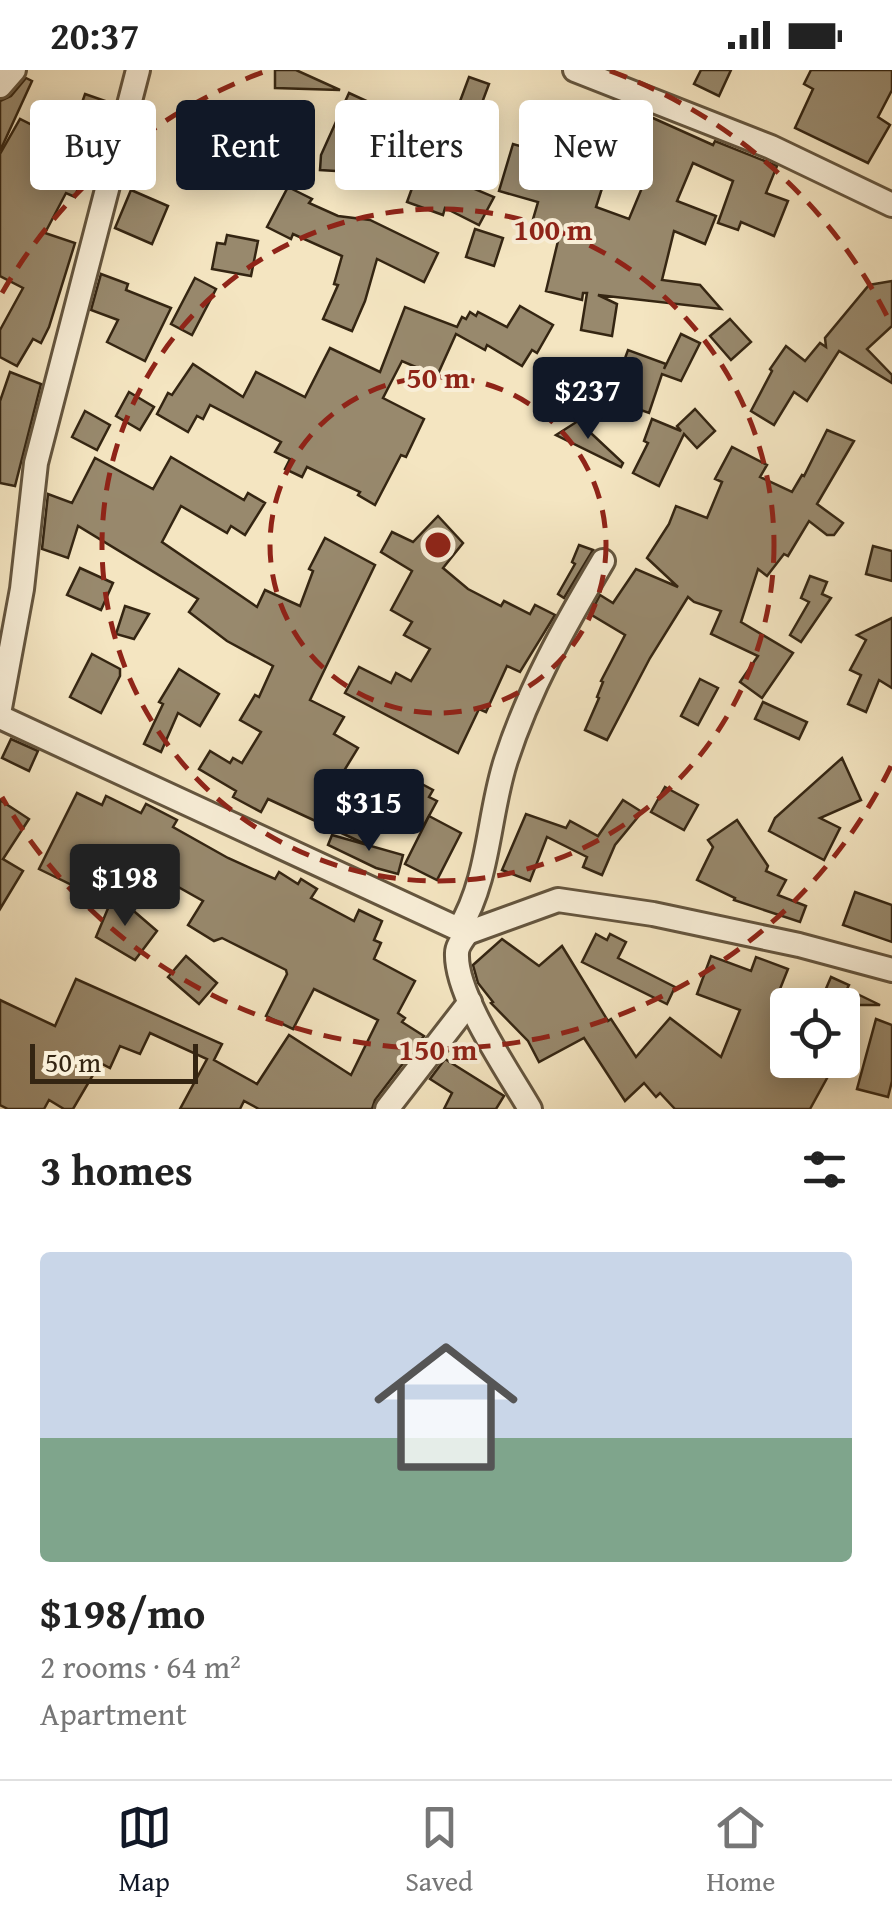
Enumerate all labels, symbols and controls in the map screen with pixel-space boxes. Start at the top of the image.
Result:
text: 20:37 [50,7,140,63]
chip: Buy [30,100,156,190]
chip: Rent [176,100,315,190]
chip: Filters [335,100,499,190]
chip: New [519,100,653,190]
text: 100 m [514,207,593,251]
text: 50 m [406,355,470,399]
pin: $237 [529,357,647,442]
text: $237 [555,366,621,413]
centre of rings [420,527,456,563]
pin: $315 [310,769,428,854]
text: $315 [336,778,402,825]
pin: $198 [66,844,184,929]
text: $198 [92,853,158,900]
map controls [770,988,860,1078]
button: locate [770,988,860,1078]
text: 150 m [399,1027,478,1071]
scale bar [30,1039,198,1084]
text: 50 m [45,1041,101,1082]
text: 3 homes [40,1139,193,1200]
icon: filters [797,1142,852,1197]
icon: home [356,1317,536,1497]
text: $198/mo [40,1582,205,1643]
text: 2 rooms · 64 m² [40,1643,241,1690]
text: Apartment [40,1690,187,1737]
tab: Map [117,1800,172,1901]
tab: Saved [405,1800,473,1901]
tab: Home [706,1800,775,1901]

